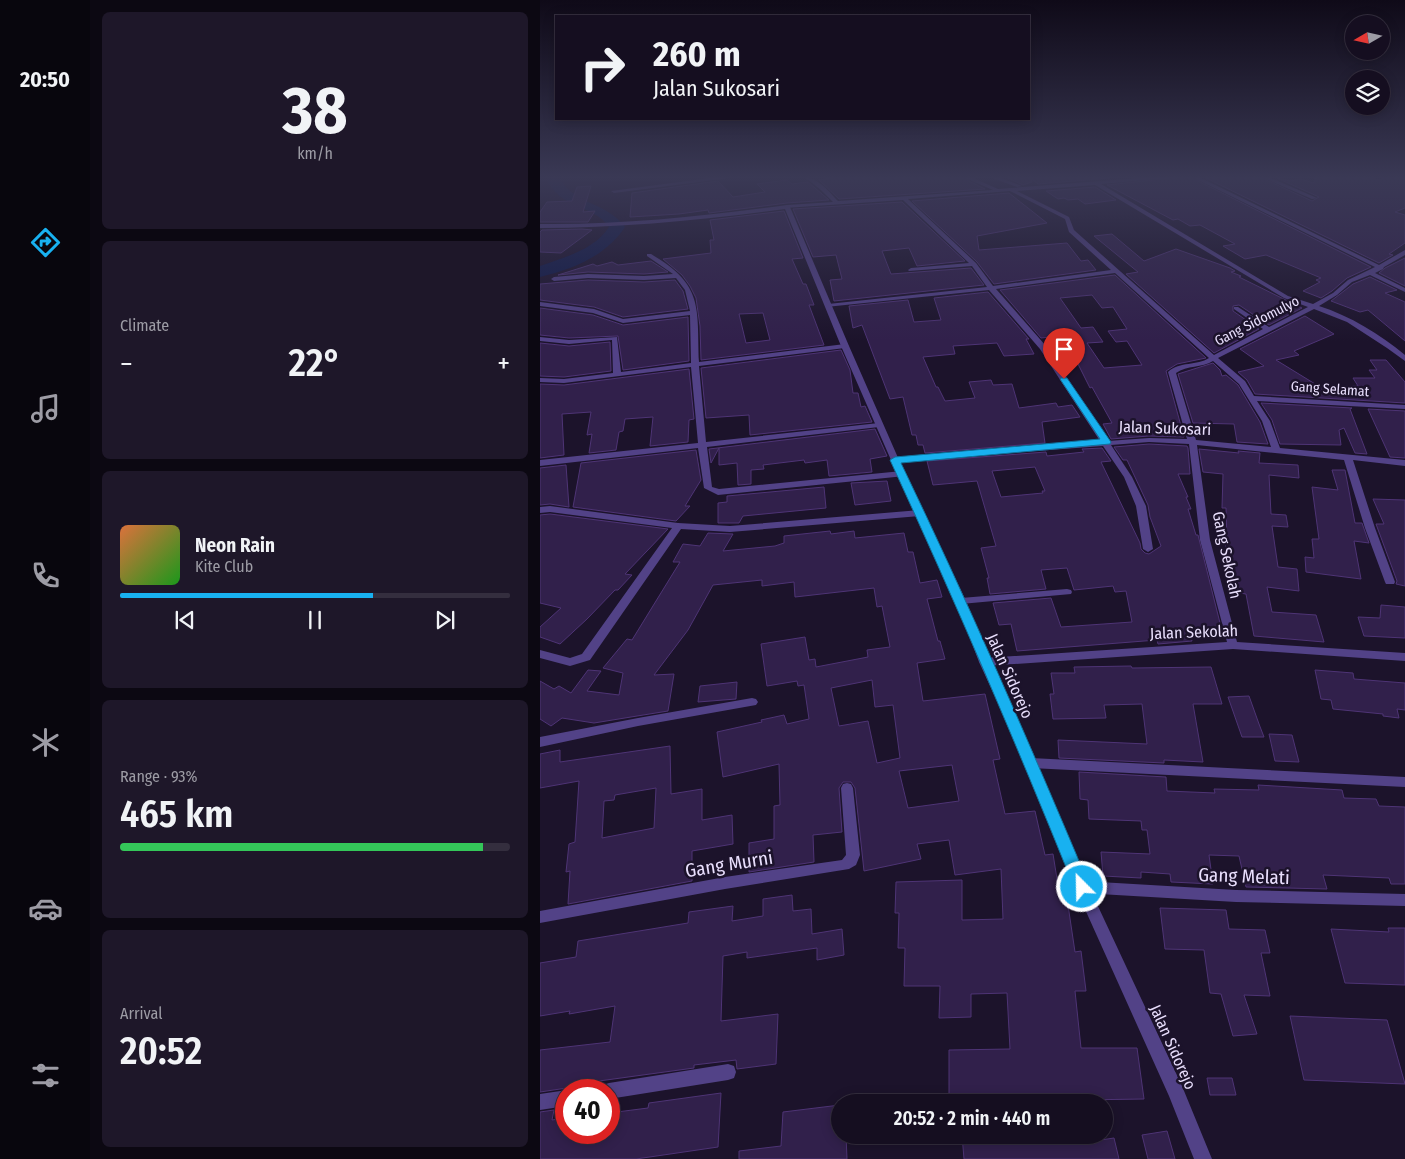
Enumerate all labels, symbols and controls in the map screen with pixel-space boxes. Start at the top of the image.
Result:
north arrow [1345,15,1390,60]
map controls [1345,15,1390,115]
text: 260 m [653,33,741,75]
icon: right [570,35,635,100]
text: 20:50 [20,66,70,93]
button: layers [1345,70,1390,115]
text: 38 [282,72,348,150]
text: Jalan Sukosari [653,75,780,102]
text: km/h [297,144,333,163]
icon: directions [28,225,63,260]
street label: Gang Sidomulyo [1212,292,1302,350]
text: Climate [120,316,169,335]
pin [1043,328,1085,379]
icon: arrive [1050,335,1078,363]
text: 22° [289,340,341,386]
text: − [120,347,133,380]
text: + [497,347,510,380]
street label: Gang Selamat [1290,378,1370,400]
icon: music [28,391,63,426]
street label: Jalan Sukosari [1118,417,1212,439]
street label: Gang Sekolah [1208,510,1246,600]
text: Neon Rain [195,534,275,557]
text: Kite Club [195,557,253,576]
icon: phone [28,558,63,593]
icon: previous [171,606,199,634]
icon: pause [301,606,329,634]
icon: next [431,606,459,634]
street label: Jalan Sekolah [1150,621,1238,643]
street label: Jalan Sidorejo [983,631,1037,721]
icon: climate [28,725,63,760]
text: Range · 93% [120,767,198,786]
text: 465 km [120,791,233,837]
street label: Gang Murni [684,846,774,882]
position arrow [1055,860,1107,912]
street label: Gang Melati [1198,863,1290,889]
icon: car [28,891,63,926]
street label: Jalan Sidorejo [1146,1002,1200,1092]
text: Arrival [120,1004,162,1023]
text: 20:52 [120,1028,202,1074]
icon: filters [28,1058,63,1093]
speed limit sign: 40 [555,1079,620,1144]
text: 20:52 · 2 min · 440 m [894,1107,1050,1130]

